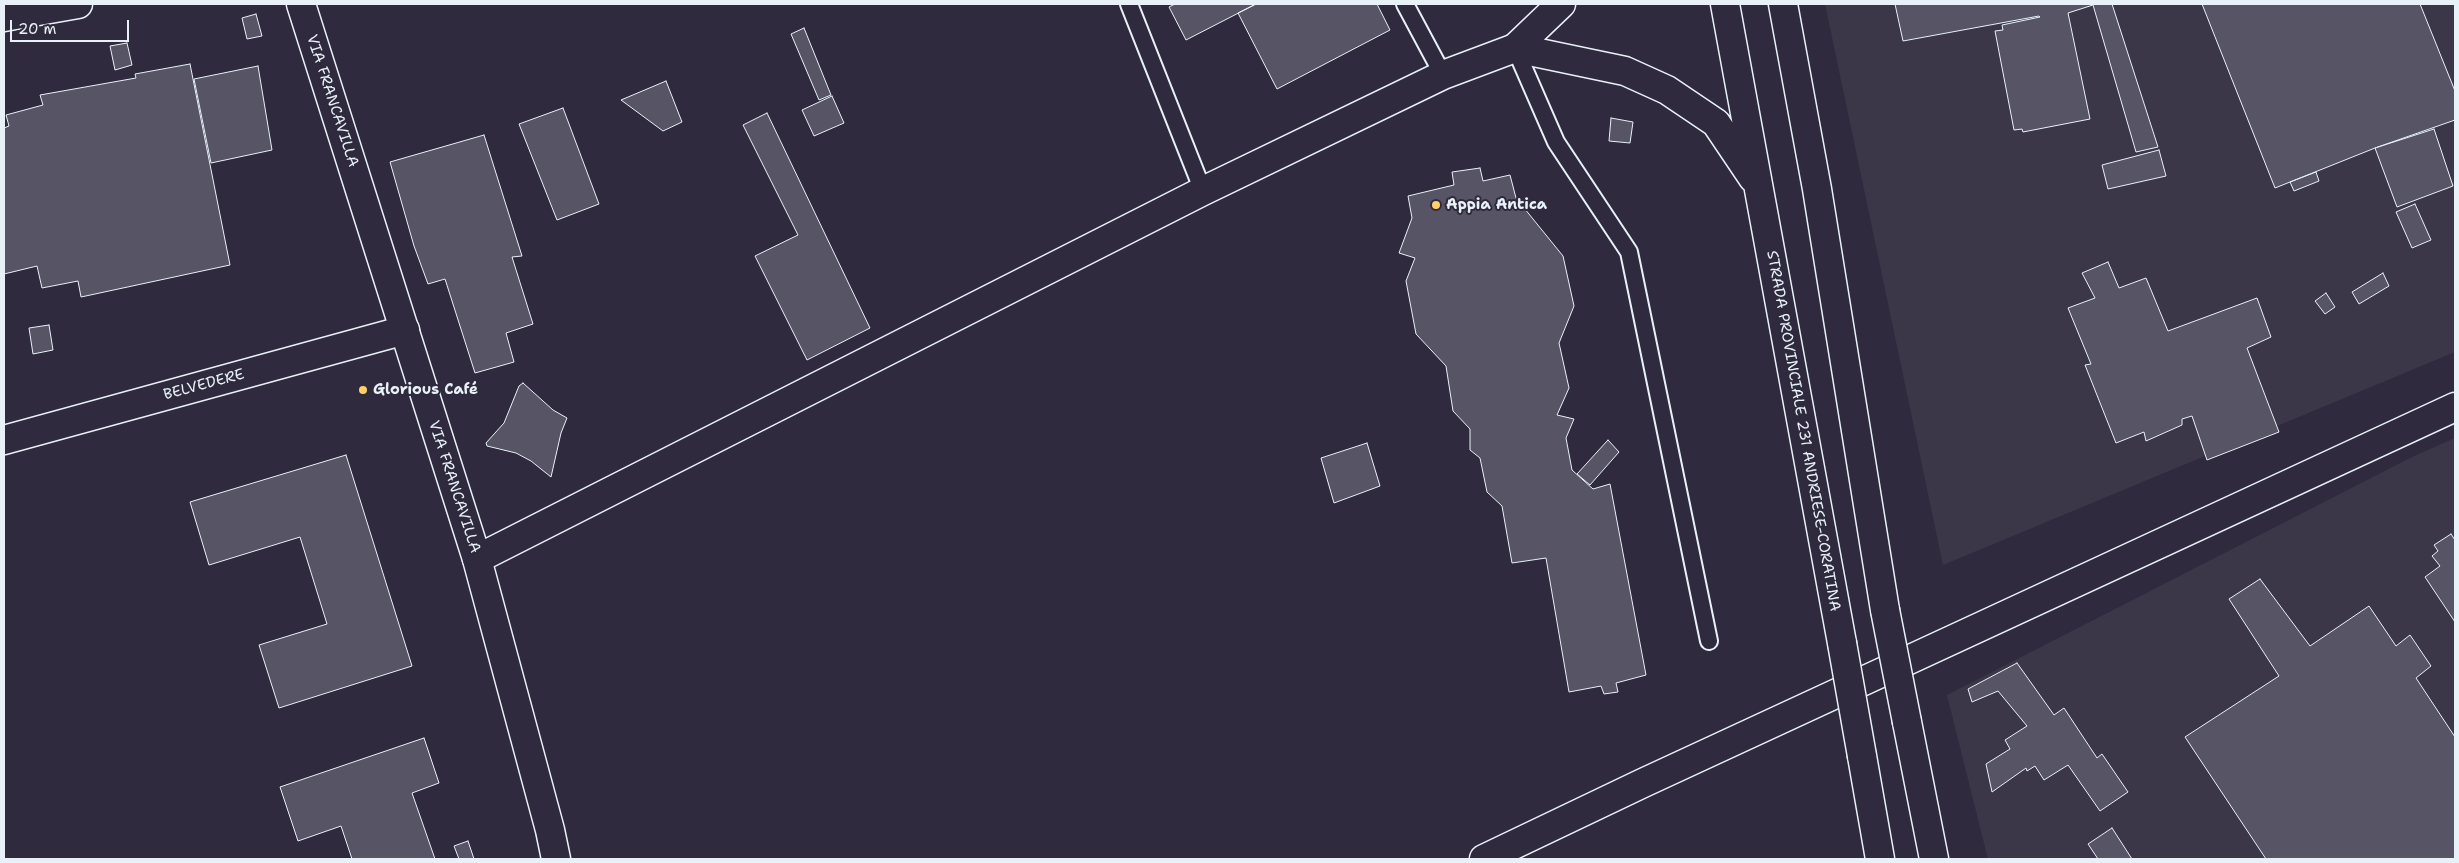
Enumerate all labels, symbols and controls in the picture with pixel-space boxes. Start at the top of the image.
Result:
scale bar [12,10,131,42]
text: 20 m [18,19,57,39]
street label: VIA FRANCAVILLA [302,33,362,169]
place label: Appia Antica [1446,196,1547,214]
marker: Appia Antica [1430,199,1442,211]
street label: STRADA PROVINCIALE 231 ANDRIESE-CORATINA [1762,249,1844,613]
street label: BELVEDERE [162,366,246,404]
place label: Glorious Café [373,381,478,399]
marker: Glorious Café [357,384,369,396]
street label: VIA FRANCAVILLA [424,419,484,555]

